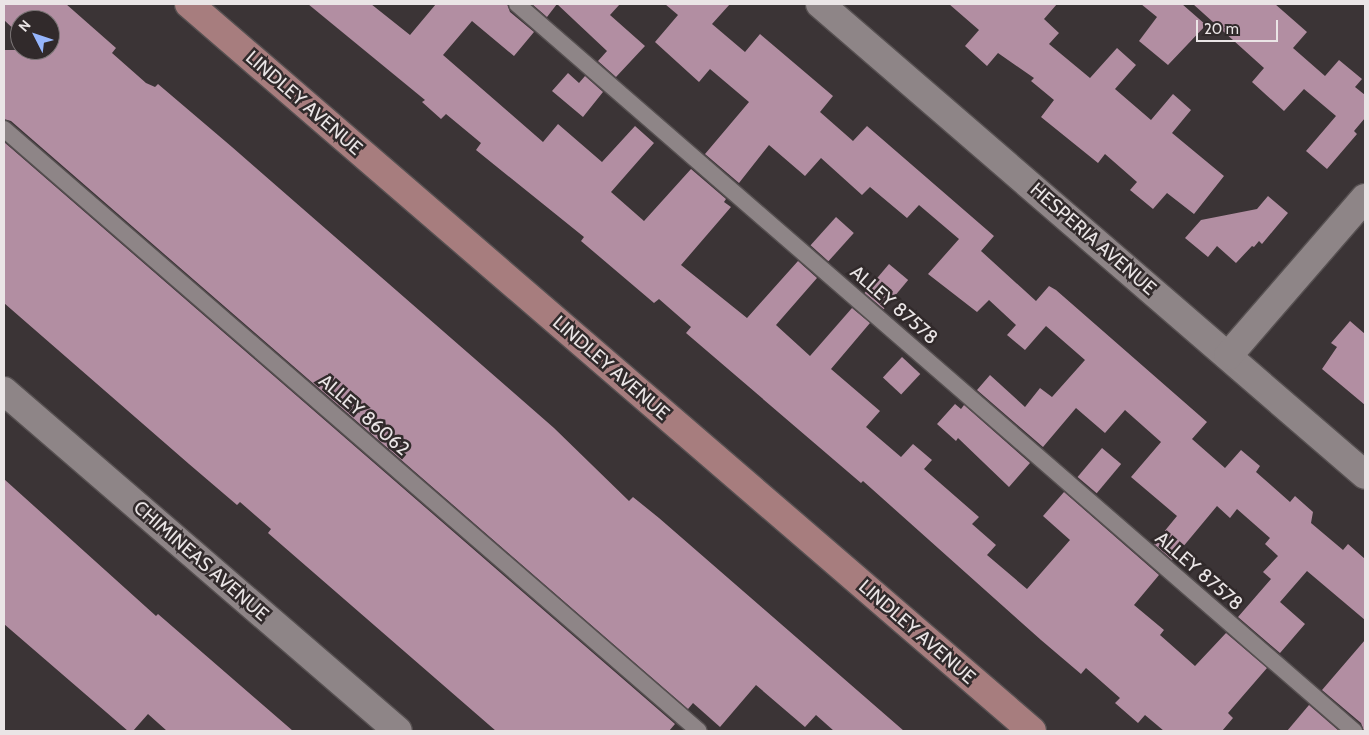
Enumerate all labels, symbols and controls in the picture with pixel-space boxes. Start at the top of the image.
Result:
north arrow [10,10,60,60]
scale bar [1199,10,1282,42]
text: N [14,16,34,35]
text: 20 m [1204,20,1239,38]
street label: LINDLEY AVENUE [241,46,367,160]
street label: HESPERIA AVENUE [1025,178,1161,300]
street label: ALLEY 87578 [845,261,943,349]
street label: LINDLEY AVENUE [548,311,674,425]
street label: ALLEY 86062 [314,369,414,461]
street label: CHIMINEAS AVENUE [129,496,273,626]
street label: ALLEY 87578 [1150,527,1248,615]
street label: LINDLEY AVENUE [854,575,980,689]

